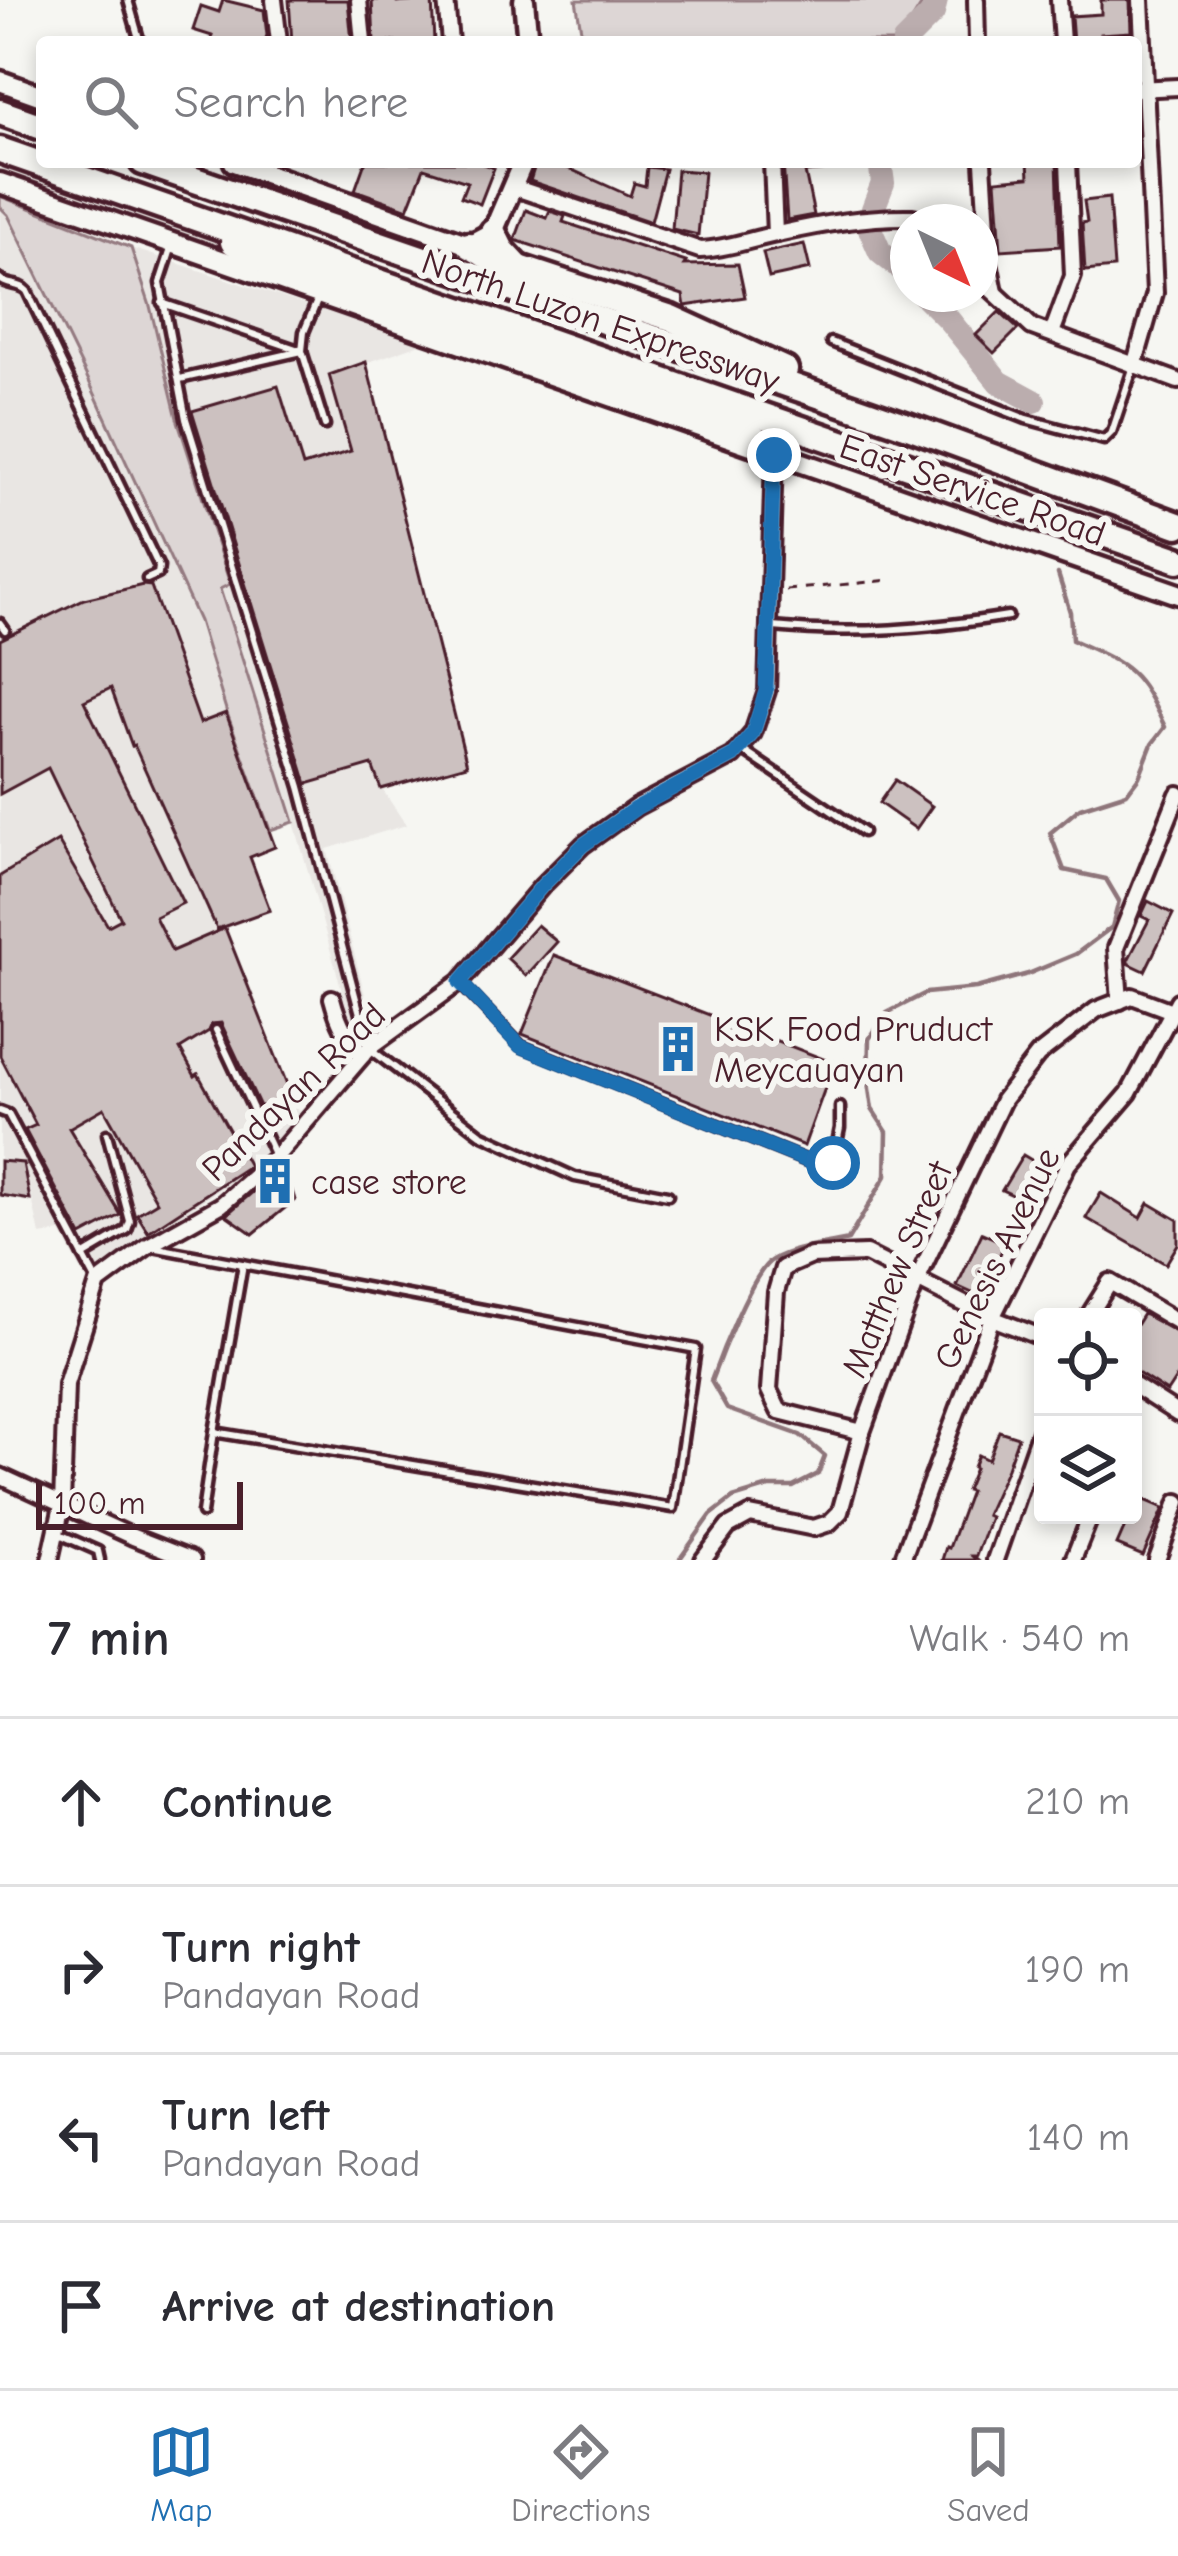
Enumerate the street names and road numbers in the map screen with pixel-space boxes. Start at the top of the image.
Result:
street label: North Luzon Expressway [416,241,786,402]
street label: East Service Road [834,426,1111,555]
street label: Pandayan Road [194,994,394,1190]
street label: Genesis Avenue [926,1141,1069,1376]
street label: Matthew Street [834,1154,962,1384]

